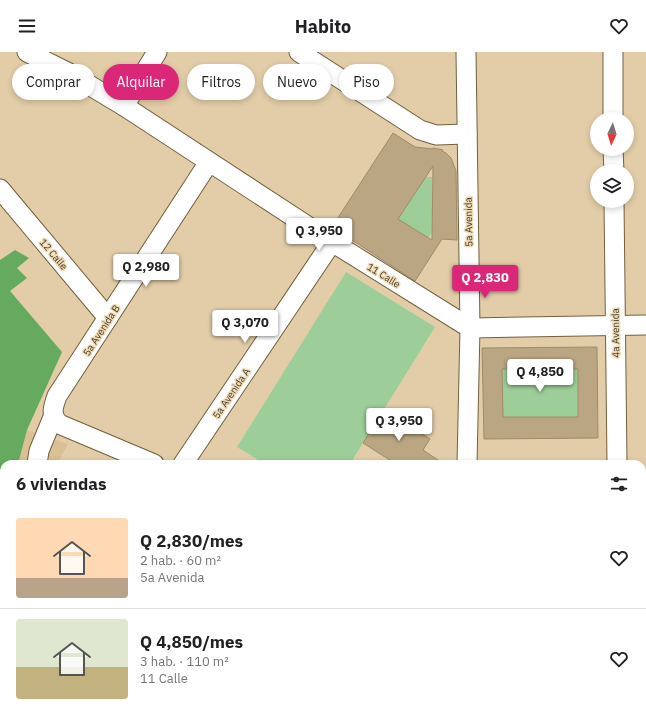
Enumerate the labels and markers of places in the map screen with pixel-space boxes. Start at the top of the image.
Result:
pin: Q 3,950 [282,218,356,252]
pin: Q 2,980 [109,254,183,288]
pin: Q 2,830 [448,265,522,299]
pin: Q 3,070 [208,310,282,344]
pin: Q 4,850 [503,359,577,393]
pin: Q 3,950 [362,408,436,442]

